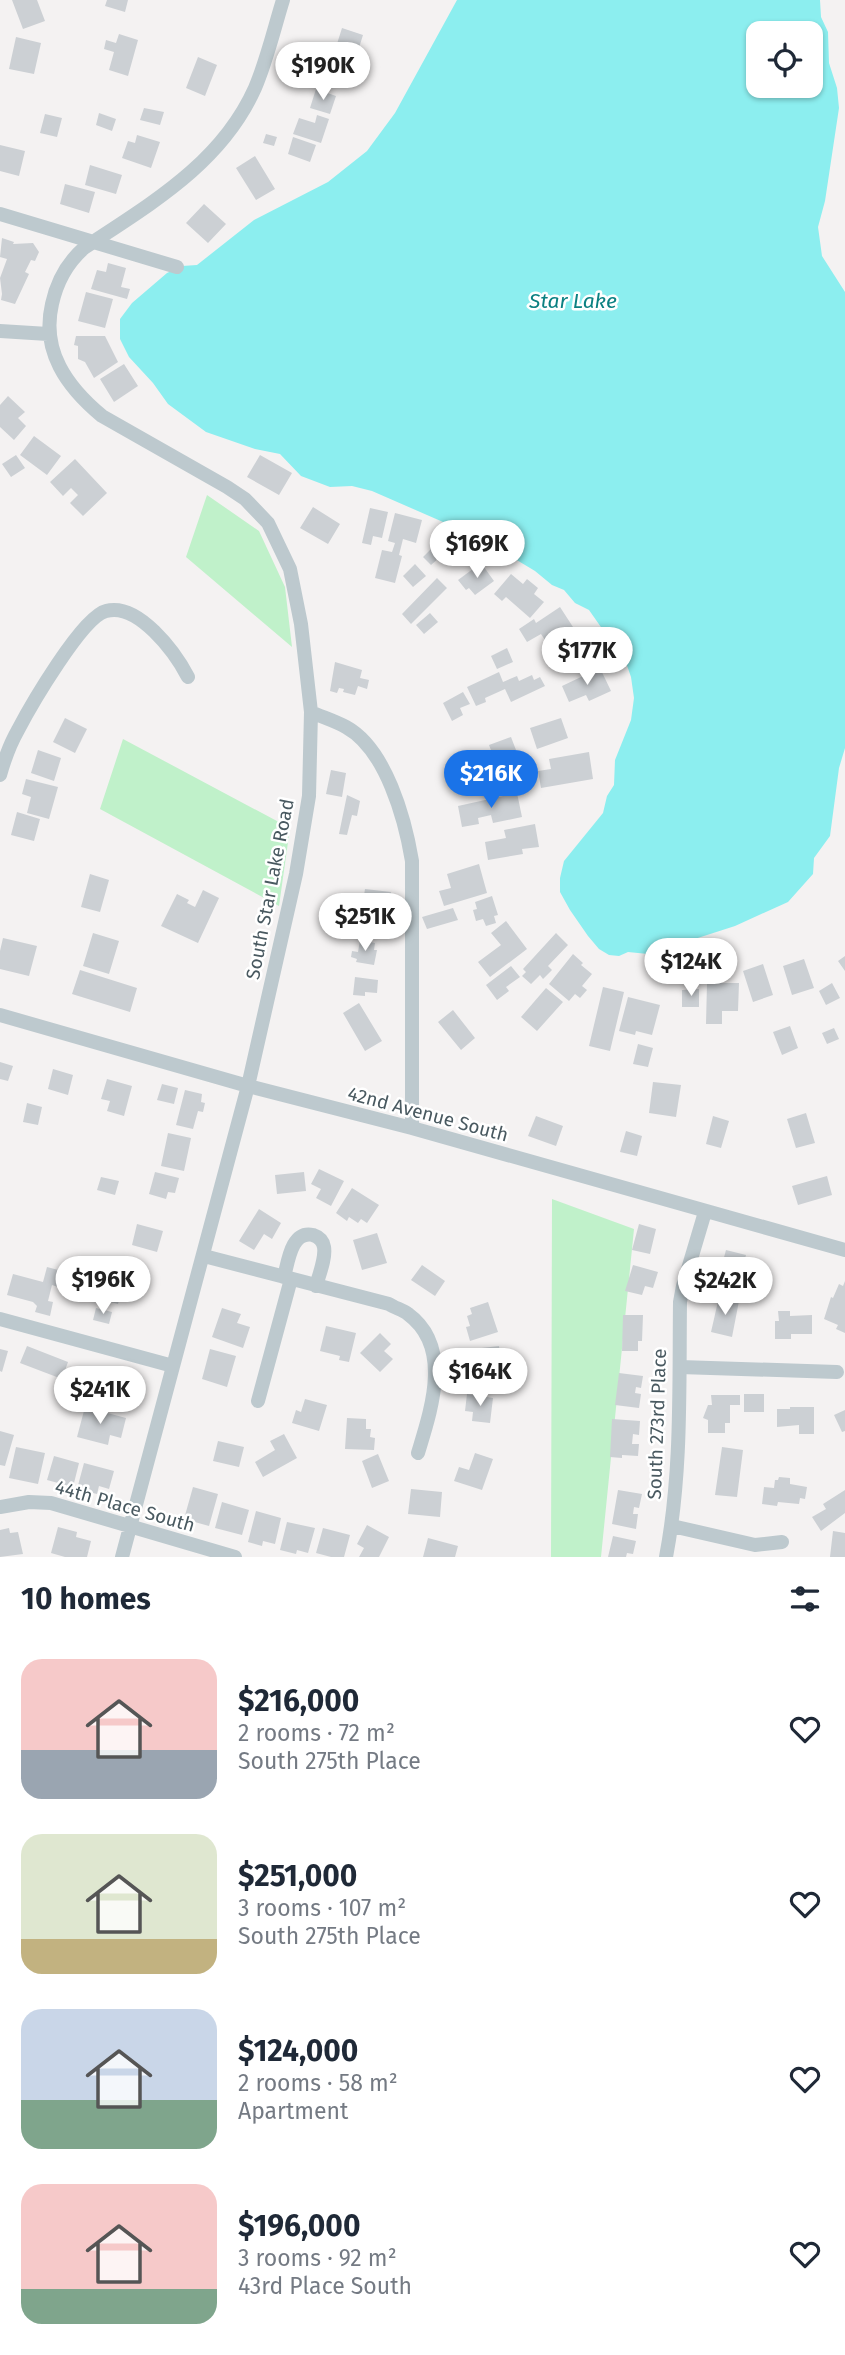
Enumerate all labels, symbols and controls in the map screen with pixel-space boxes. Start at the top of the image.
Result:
map controls [746,21,823,98]
button: locate [746,21,823,98]
pin: $190K [274,42,372,102]
text: $190K [291,51,355,79]
water label: Star Lake [528,288,617,314]
pin: $169K [428,520,526,580]
text: $169K [446,529,508,557]
pin: $177K [538,628,636,687]
text: $177K [558,636,616,664]
pin: $216K [442,750,540,810]
text: $216K [460,759,522,787]
street label: South Star Lake Road [241,797,299,981]
pin: $251K [316,894,414,953]
text: $251K [335,902,395,930]
pin: $124K [642,939,740,998]
text: $124K [660,947,722,975]
street label: 42nd Avenue South [345,1082,511,1146]
pin: $196K [54,1256,152,1316]
pin: $242K [676,1258,774,1317]
text: $196K [72,1265,134,1293]
text: $242K [694,1266,756,1294]
pin: $164K [431,1348,529,1408]
street label: South 273rd Place [643,1348,671,1500]
text: $164K [449,1357,512,1385]
pin: $241K [51,1366,149,1426]
text: $241K [70,1375,130,1403]
street label: 44th Place South [52,1475,198,1537]
icon: filters [786,1580,824,1618]
text: 10 homes [21,1581,151,1617]
text: $216,000 [238,1683,359,1719]
icon: home [77,1687,161,1771]
icon: heart [786,1710,824,1748]
text: 2 rooms · 72 m² [238,1719,395,1747]
text: South 275th Place [238,1747,421,1775]
text: $251,000 [238,1858,357,1894]
icon: home [77,1862,161,1946]
icon: heart [786,1885,824,1923]
text: 3 rooms · 107 m² [238,1894,406,1922]
text: South 275th Place [238,1922,421,1950]
text: $124,000 [238,2033,358,2069]
icon: home [77,2037,161,2121]
icon: heart [786,2060,824,2098]
text: 2 rooms · 58 m² [238,2069,398,2097]
text: Apartment [238,2097,348,2125]
text: $196,000 [238,2208,360,2244]
icon: home [77,2212,161,2296]
icon: heart [786,2235,824,2273]
text: 3 rooms · 92 m² [238,2244,397,2272]
text: 43rd Place South [238,2272,412,2300]

